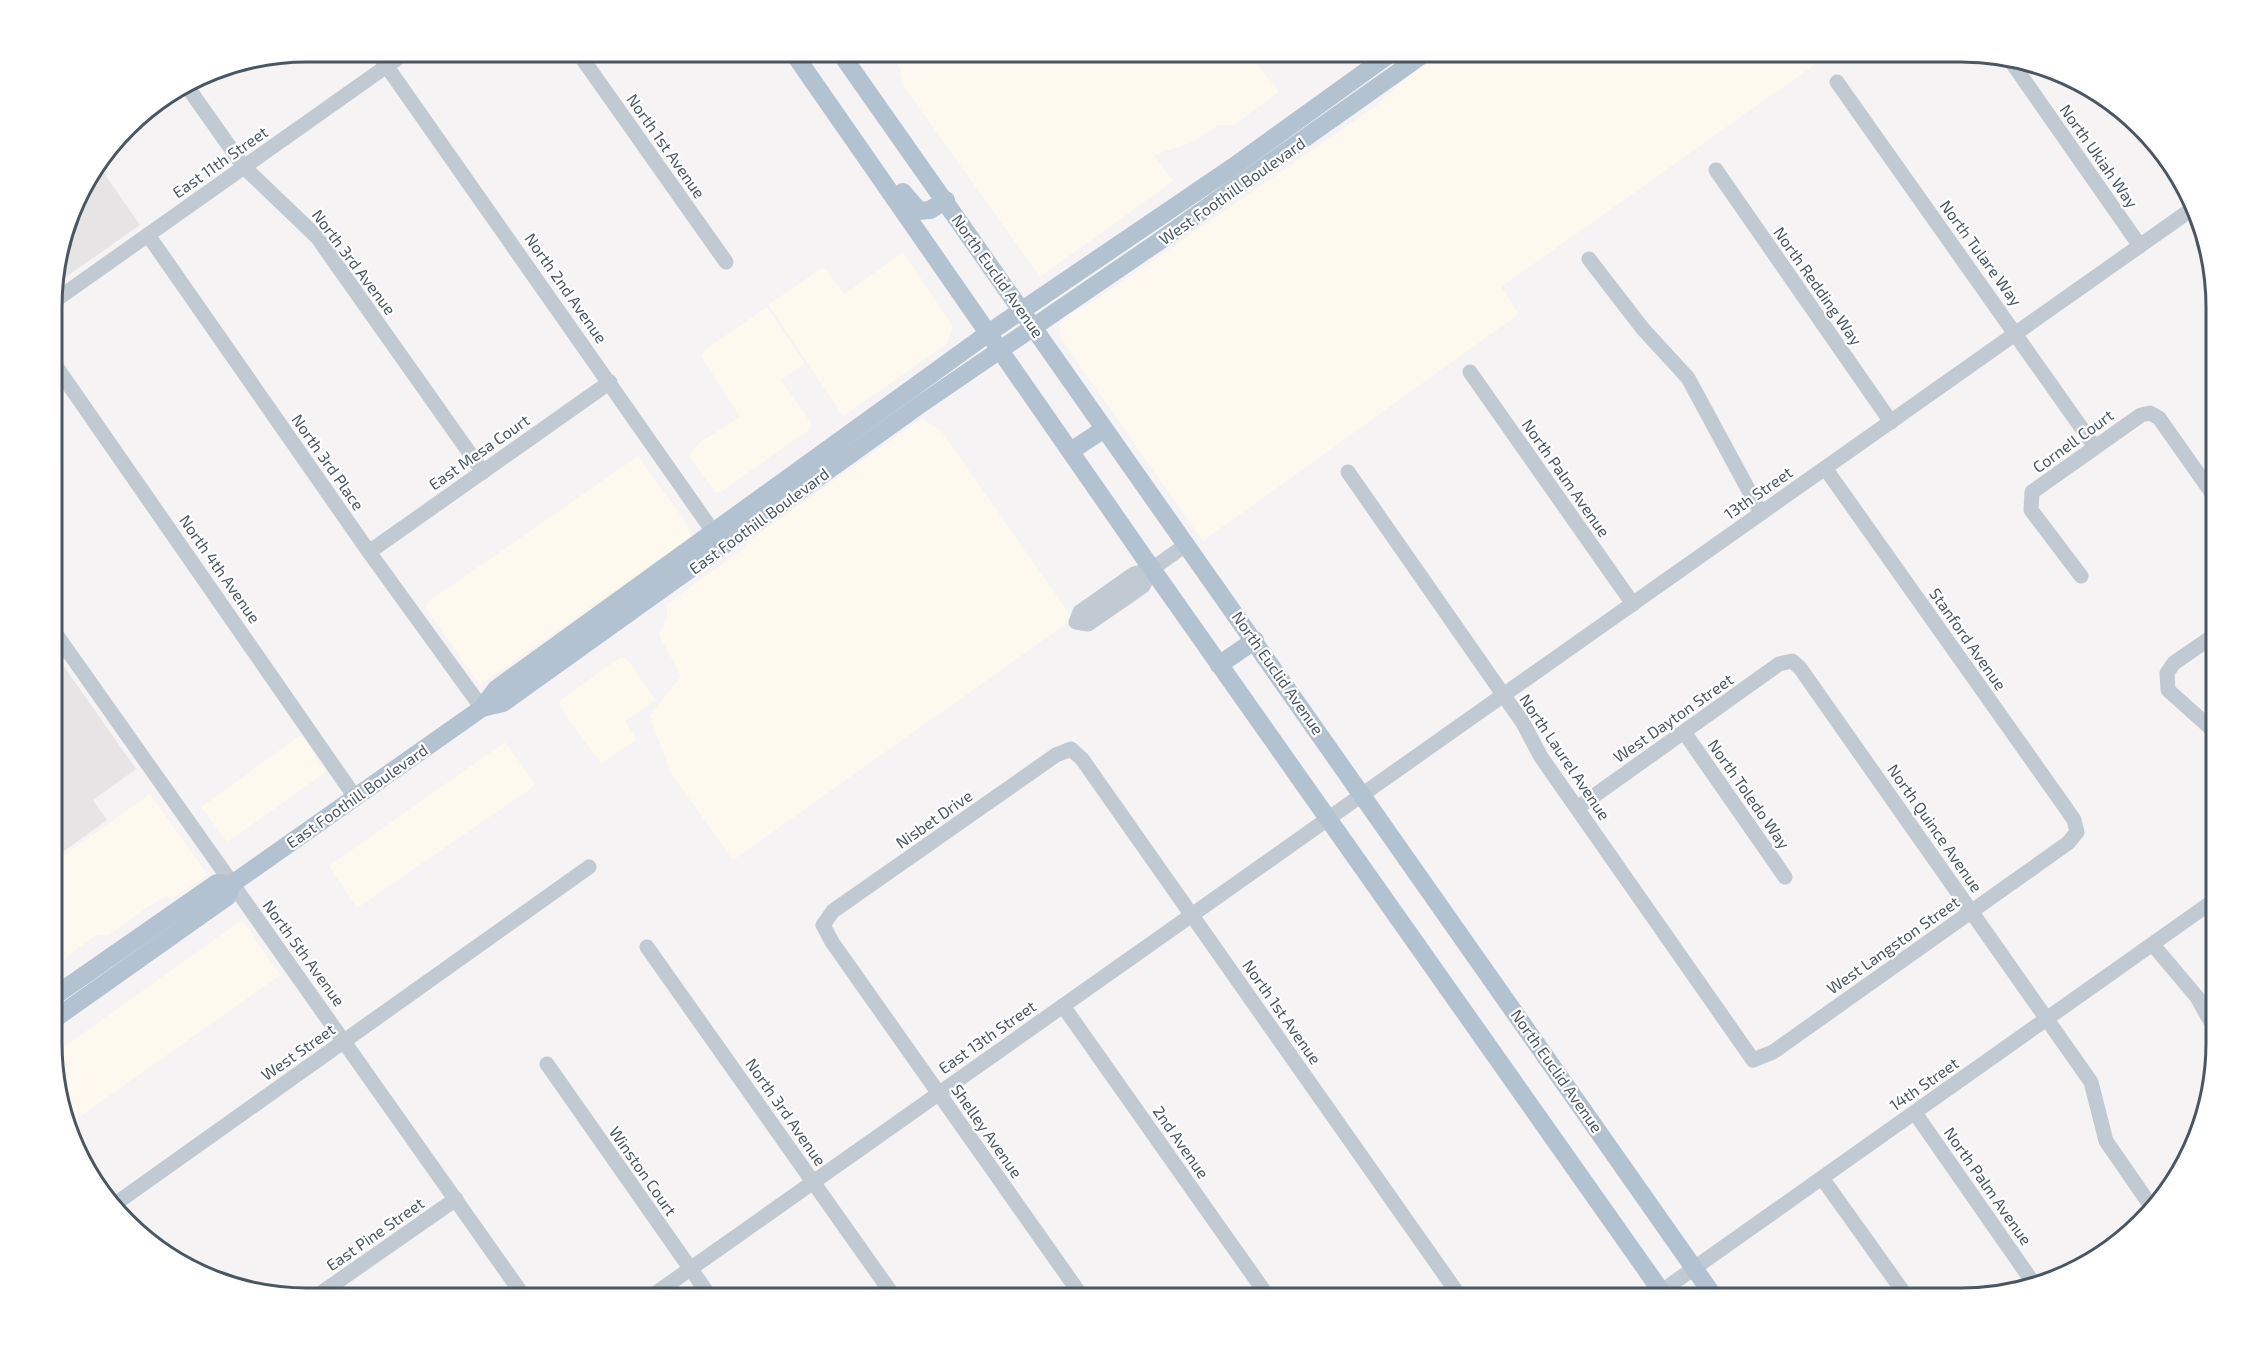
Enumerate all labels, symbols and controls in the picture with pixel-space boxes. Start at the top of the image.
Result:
street label: North 1st Avenue [623,90,710,202]
street label: North Ukiah Way [2057,100,2143,212]
street label: East 11th Street [169,122,271,201]
street label: West Foothill Boulevard [1155,133,1308,248]
street label: North Tulare Way [1937,196,2027,310]
street label: North 3rd Avenue [309,205,400,318]
street label: North Euclid Avenue [949,210,1048,341]
street label: North Redding Way [1770,223,1867,349]
street label: North 2nd Avenue [521,229,611,346]
street label: Cornell Court [2029,405,2117,476]
street label: North 3rd Place [288,410,369,513]
street label: East Mesa Court [425,410,533,493]
street label: North Palm Avenue [1519,415,1614,540]
street label: 13th Street [1720,462,1795,523]
street label: East Foothill Boulevard [685,463,832,578]
street label: North 4th Avenue [176,511,265,626]
street label: Stanford Avenue [1926,584,2011,693]
street label: North Euclid Avenue [1229,607,1328,738]
street label: West Dayton Street [1609,669,1736,766]
street label: North Laurel Avenue [1516,690,1615,823]
street label: North Toledo Way [1705,735,1795,852]
street label: East Foothill Boulevard [282,740,431,852]
street label: North Quince Avenue [1883,760,1987,896]
street label: Nisbet Drive [892,785,976,852]
street label: West Langston Street [1823,892,1963,997]
street label: North 5th Avenue [260,896,349,1009]
street label: North 1st Avenue [1239,956,1326,1068]
street label: East 13th Street [934,996,1039,1077]
street label: North Euclid Avenue [1508,1005,1607,1136]
street label: West Street [257,1019,338,1084]
street label: 14th Street [1886,1053,1962,1114]
street label: North 3rd Avenue [742,1054,831,1169]
street label: Shelley Avenue [948,1080,1027,1181]
street label: 2nd Avenue [1149,1102,1213,1182]
street label: Winston Court [606,1122,681,1219]
street label: North Palm Avenue [1941,1123,2036,1248]
street label: East Pine Street [322,1193,427,1274]

